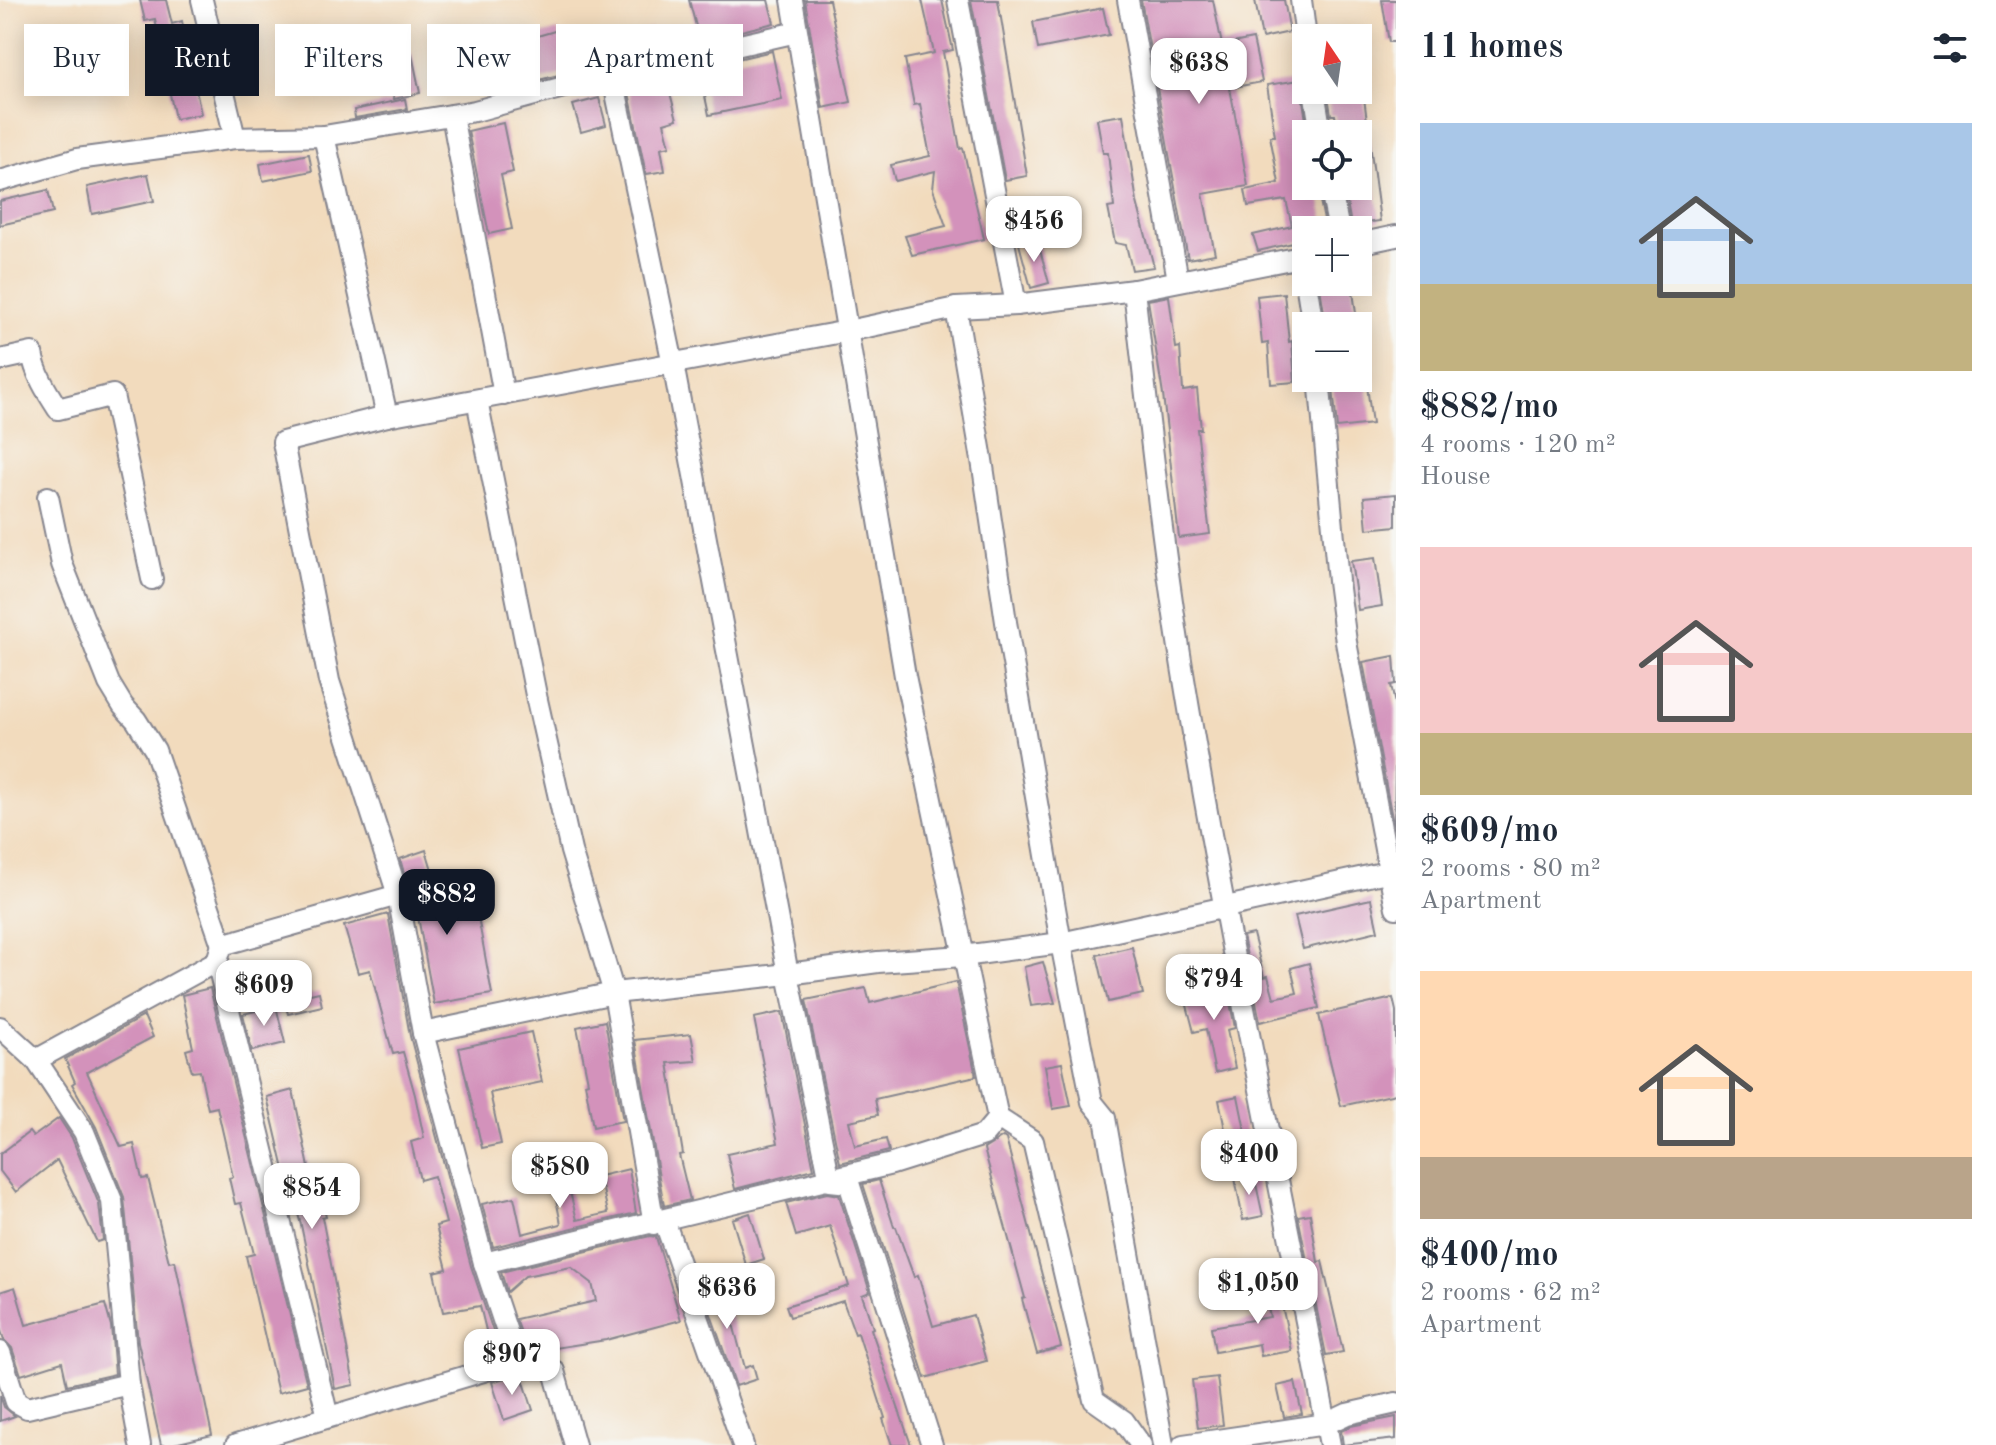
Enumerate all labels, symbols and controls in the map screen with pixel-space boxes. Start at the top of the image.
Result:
chip: Buy [24,24,129,96]
chip: Rent [145,24,259,96]
chip: Filters [275,24,411,96]
chip: New [427,24,540,96]
chip: Apartment [556,24,743,96]
north arrow [1292,24,1372,104]
map controls [1292,24,1372,392]
icon: filters [1928,26,1972,70]
text: 11 homes [1420,31,1563,65]
pin: $638 [1152,38,1246,106]
text: $638 [1169,51,1229,77]
button: locate [1292,120,1372,200]
icon: home [1624,175,1768,319]
pin: $456 [987,196,1081,264]
text: $456 [1004,209,1064,235]
button: + [1292,216,1372,296]
button: − [1292,312,1372,392]
text: $882/mo [1420,391,1559,425]
text: 4 rooms · 120 m² [1420,432,1616,458]
text: House [1420,464,1491,490]
icon: home [1624,599,1768,743]
text: $609/mo [1420,815,1559,849]
text: 2 rooms · 80 m² [1420,856,1601,882]
pin: $882 [400,869,494,937]
text: $882 [417,882,477,908]
text: Apartment [1420,888,1542,914]
pin: $794 [1167,954,1261,1022]
pin: $609 [217,960,311,1028]
text: $794 [1184,967,1244,993]
text: $609 [234,973,294,999]
icon: home [1624,1023,1768,1167]
pin: $400 [1202,1129,1296,1197]
pin: $580 [513,1142,607,1210]
text: $400 [1219,1142,1279,1168]
text: $580 [530,1155,590,1181]
pin: $854 [265,1163,359,1231]
text: $854 [282,1176,342,1202]
text: $400/mo [1420,1239,1559,1273]
pin: $1,050 [1193,1258,1323,1326]
pin: $636 [680,1263,774,1331]
text: $1,050 [1217,1271,1299,1297]
text: $636 [697,1276,757,1302]
text: 2 rooms · 62 m² [1420,1280,1601,1306]
text: Apartment [1420,1312,1542,1338]
pin: $907 [465,1329,559,1397]
text: $907 [482,1342,542,1368]

